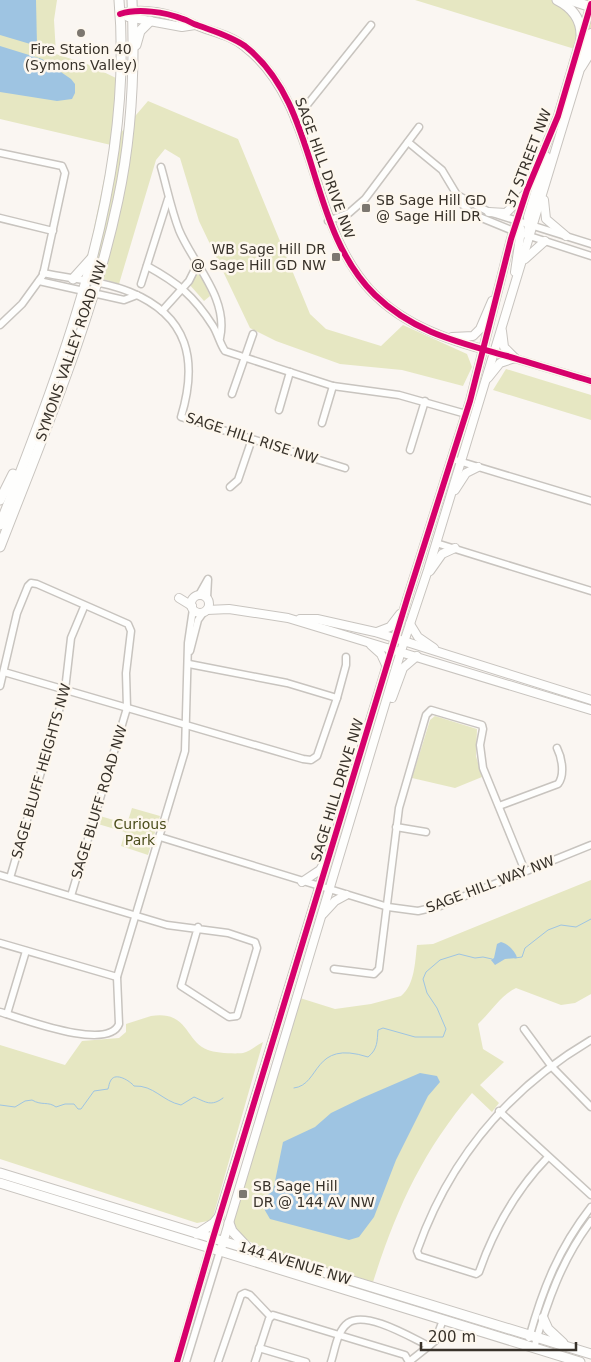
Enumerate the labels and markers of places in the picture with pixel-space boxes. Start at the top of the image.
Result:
marker: Fire Station 40 (Symons Valley) [75,27,87,39]
place label: Fire Station 40 (Symons Valley) [25,41,137,73]
place label: SB Sage Hill GD @ Sage Hill DR [376,192,487,224]
marker: SB Sage Hill GD @ Sage Hill DR [360,202,372,214]
place label: WB Sage Hill DR @ Sage Hill GD NW [191,241,326,273]
marker: WB Sage Hill DR @ Sage Hill GD NW [330,251,342,263]
place label: SB Sage Hill DR @ 144 AV NW [253,1178,375,1210]
marker: SB Sage Hill DR @ 144 AV NW [237,1188,249,1200]

